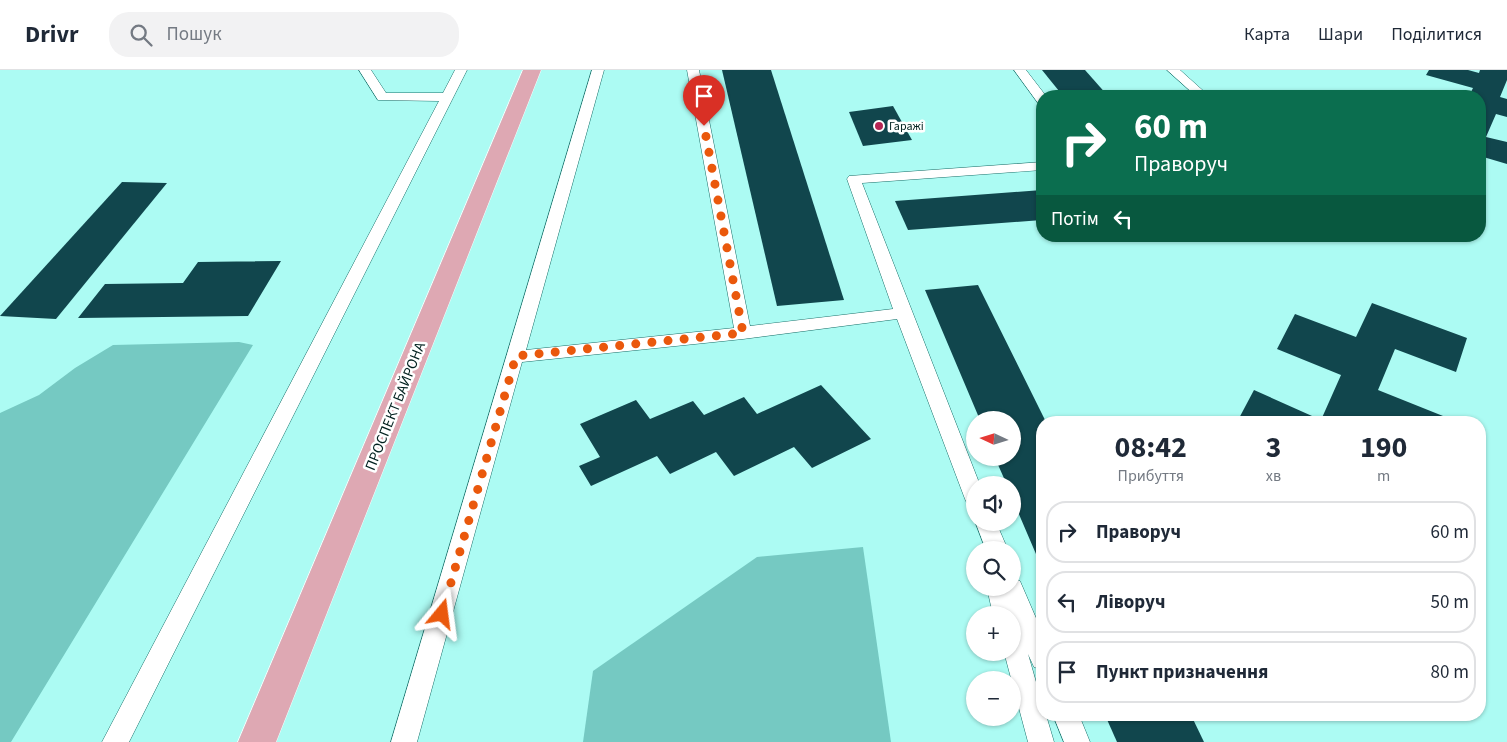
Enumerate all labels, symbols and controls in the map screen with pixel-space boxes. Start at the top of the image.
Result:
search box [109,12,459,57]
text: Drivr [25,17,79,52]
icon: search [127,21,155,49]
text: Пошук [167,21,222,48]
text: Карта [1244,22,1290,47]
text: Шари [1318,22,1363,47]
text: Поділитися [1391,22,1482,47]
pin [683,75,725,126]
icon: arrive [690,82,718,110]
text: 60 m [1134,102,1208,152]
icon: right [1051,110,1116,175]
place label: Гаражі [889,118,924,135]
marker: Гаражі [873,120,885,132]
text: Праворуч [1134,148,1228,180]
icon: left [1109,205,1137,233]
text: Потім [1051,206,1099,233]
street label: ПРОСПЕКТ БАЙРОНА [360,338,431,474]
north arrow [966,411,1021,466]
map controls [966,411,1021,726]
text: 08:42 [1115,426,1187,469]
text: 3 [1266,426,1281,469]
text: 190 [1360,426,1407,469]
text: Прибуття [1118,465,1184,487]
text: хв [1266,465,1281,487]
text: m [1377,465,1390,487]
button: sound [966,476,1021,531]
icon: right [1053,518,1081,546]
text: Праворуч [1096,519,1181,546]
text: 60 m [1431,519,1469,546]
button: search [966,541,1021,596]
position arrow [415,587,467,639]
icon: left [1053,588,1081,616]
text: Ліворуч [1096,589,1165,616]
text: 50 m [1431,589,1469,616]
button: + [966,606,1021,661]
icon: arrive [1053,658,1081,686]
text: Пункт призначення [1096,659,1268,686]
text: 80 m [1431,659,1469,686]
button: − [966,671,1021,726]

